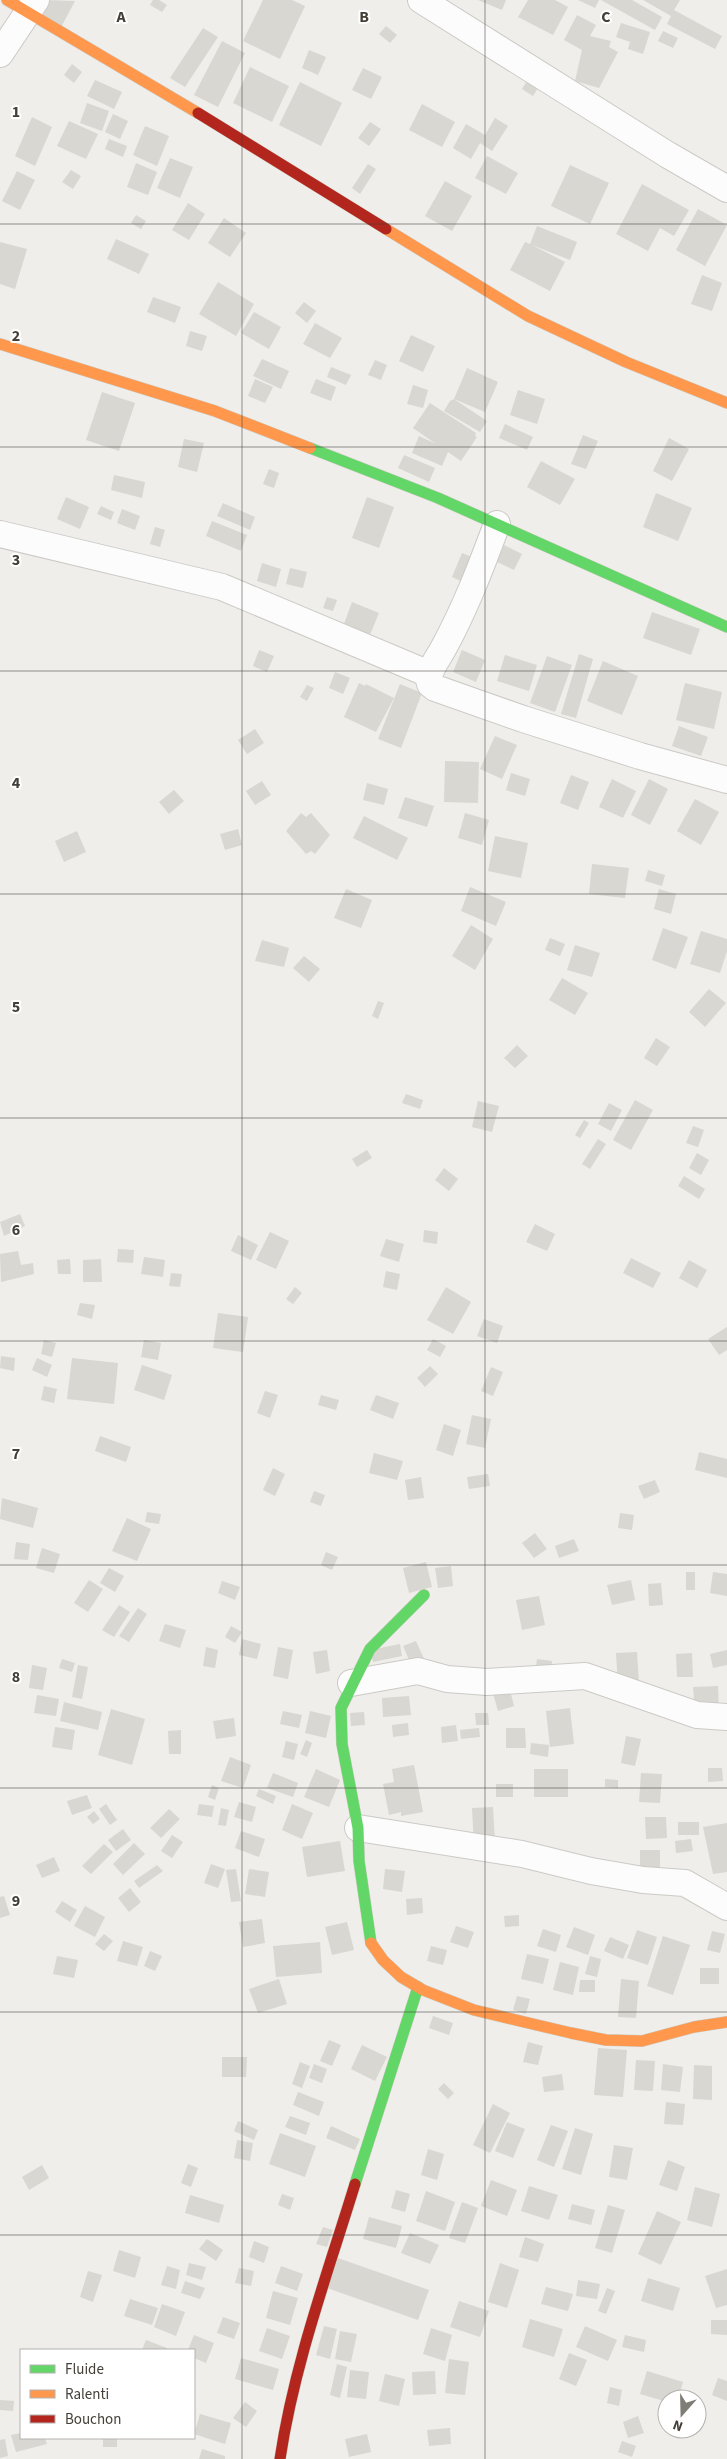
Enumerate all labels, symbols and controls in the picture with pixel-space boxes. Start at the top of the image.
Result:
text: A [115,6,126,28]
text: B [359,6,369,28]
text: C [601,6,611,28]
text: 1 [12,101,20,123]
text: 2 [12,325,20,347]
text: 3 [12,549,20,571]
text: 4 [12,772,21,794]
text: 5 [12,996,20,1018]
text: 6 [12,1219,20,1241]
text: 7 [12,1443,20,1465]
text: 8 [12,1666,20,1688]
text: 9 [12,1890,20,1912]
legend [20,2349,195,2439]
text: Fluide [65,2359,104,2380]
text: Ralenti [65,2384,109,2405]
north arrow [657,2389,707,2439]
text: Bouchon [65,2409,121,2430]
text: N [670,2414,686,2436]

